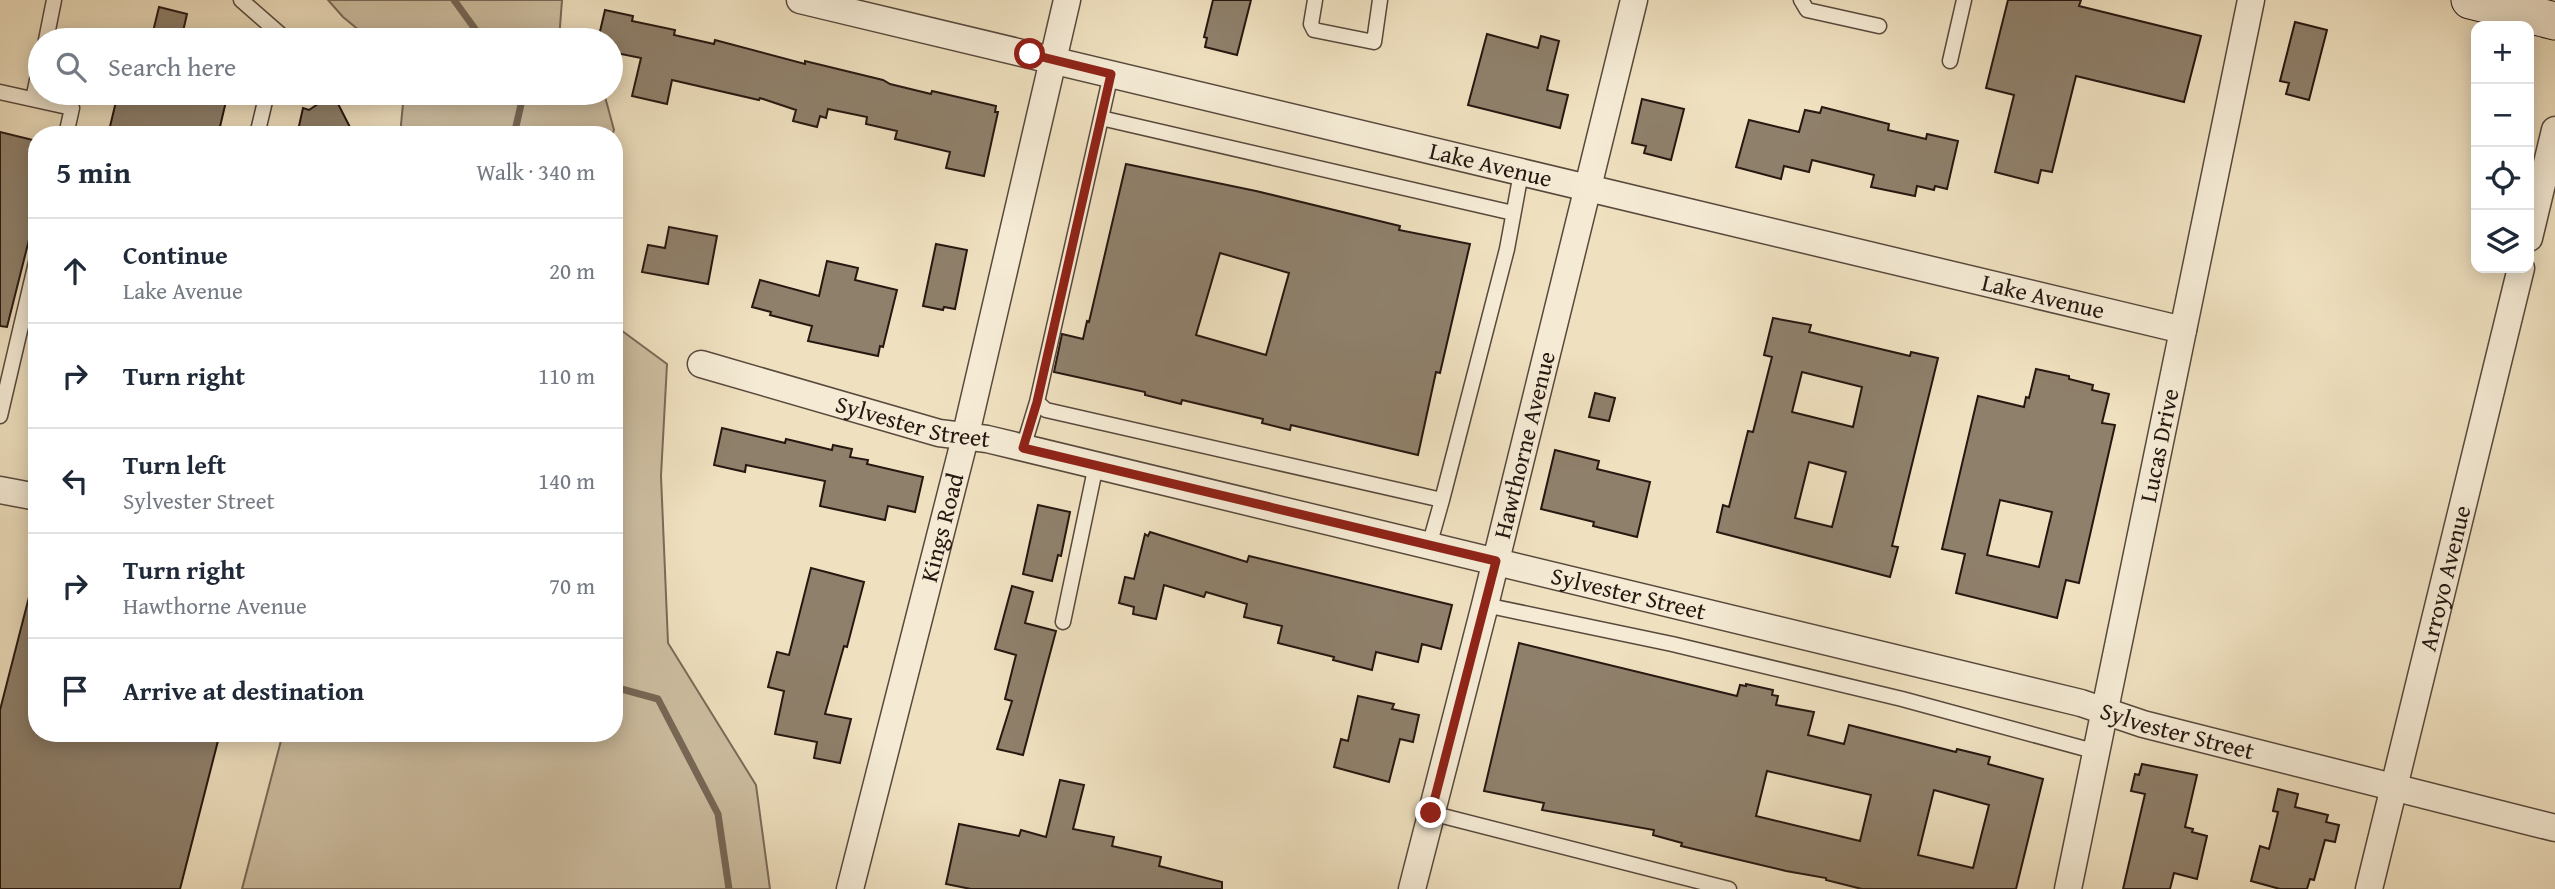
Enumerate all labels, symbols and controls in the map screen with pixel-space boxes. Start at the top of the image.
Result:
map controls [2471,21,2534,273]
button: + [2471,21,2534,84]
search box [28,28,623,105]
route start [1014,38,1045,69]
text: Search here [108,47,236,86]
icon: search [52,48,90,86]
button: − [2471,84,2534,147]
street label: Lake Avenue [1426,133,1556,196]
button: locate [2471,147,2534,210]
text: 5 min [56,150,131,194]
text: Walk · 340 m [476,155,595,188]
button: layers [2471,210,2534,273]
text: Continue [123,235,228,274]
icon: ahead [56,252,94,290]
text: 20 m [549,254,595,287]
street label: Lake Avenue [1978,265,2108,328]
text: Lake Avenue [123,274,243,307]
street label: Hawthorne Avenue [1484,348,1564,542]
text: Turn right [123,356,245,395]
icon: right [56,357,94,395]
text: 110 m [538,359,595,392]
street label: Lucas Drive [2130,385,2188,505]
street label: Sylvester Street [832,386,993,456]
text: Turn left [123,445,226,484]
icon: left [56,462,94,500]
text: 140 m [538,464,595,497]
street label: Kings Road [911,469,972,586]
text: Sylvester Street [123,484,275,517]
street label: Arroyo Avenue [2410,502,2479,655]
text: Turn right [123,550,245,589]
street label: Sylvester Street [1547,558,1710,629]
icon: right [56,567,94,605]
text: 70 m [549,569,595,602]
text: Hawthorne Avenue [123,589,307,622]
text: Arrive at destination [123,671,364,710]
icon: arrive [56,672,94,710]
street label: Sylvester Street [2096,693,2259,769]
route end [1415,797,1446,828]

